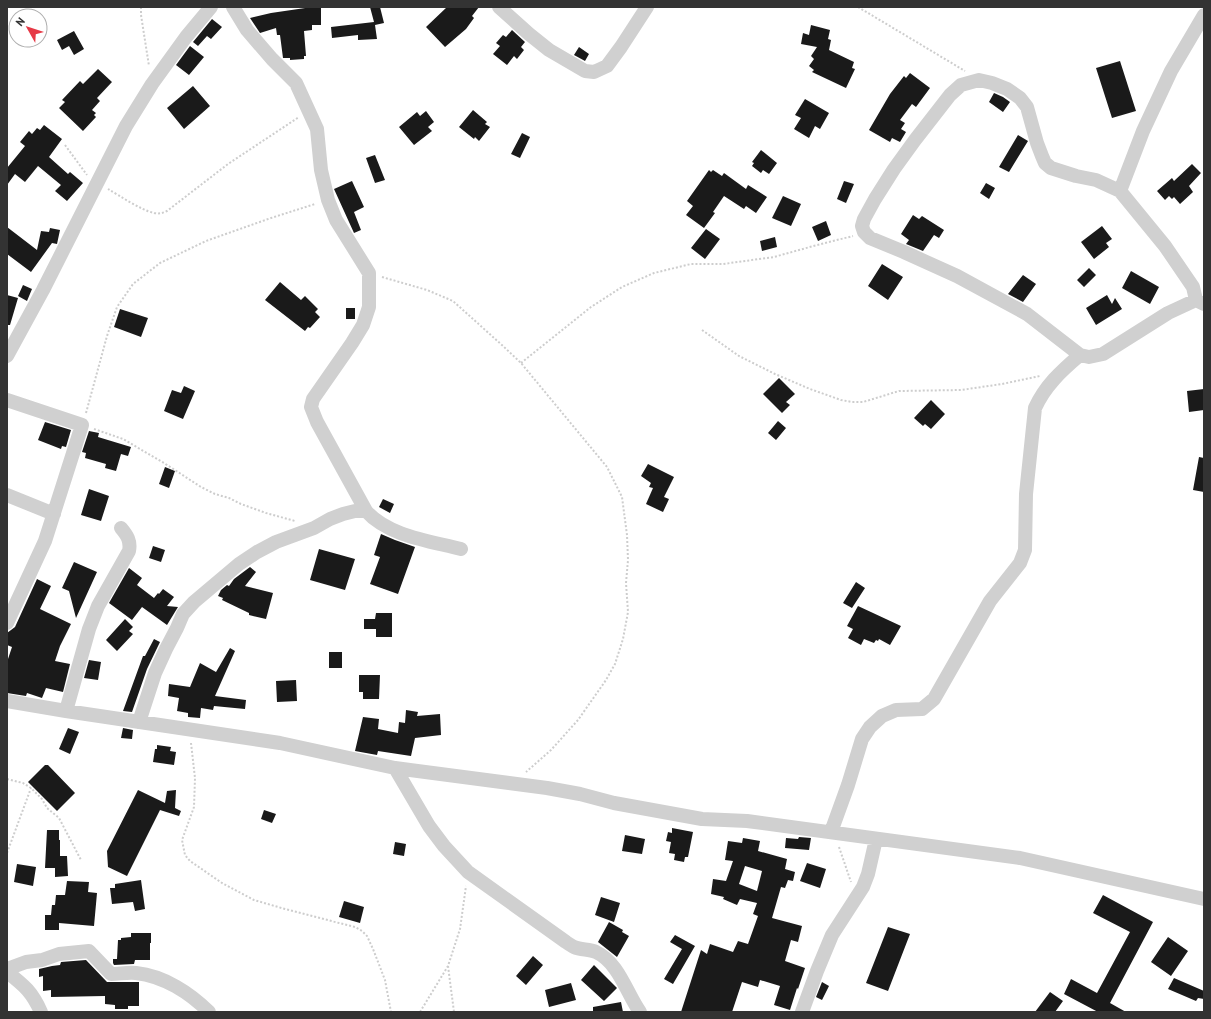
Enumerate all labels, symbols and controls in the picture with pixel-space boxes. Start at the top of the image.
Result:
north arrow [8,8,48,48]
text: N [13,14,28,29]

